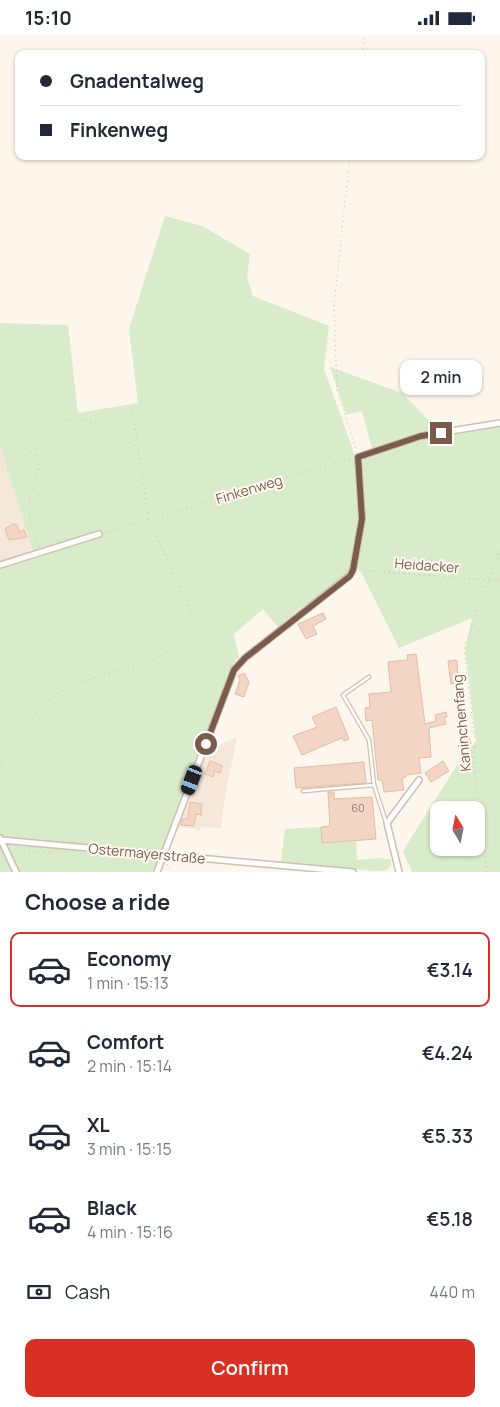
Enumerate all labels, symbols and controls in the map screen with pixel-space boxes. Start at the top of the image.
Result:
text: 15:10 [25,5,72,31]
text: Gnadentalweg [70,68,204,94]
text: Finkenweg [70,117,168,143]
callout: 2 min [400,361,482,395]
text: 2 min [421,366,461,388]
route end [430,422,452,444]
street label: Finkenweg [213,470,285,508]
street label: Heidacker [394,553,460,577]
street label: Kaninchenfang [447,674,475,772]
route start [195,733,217,755]
car [179,763,204,797]
house number: 60 [351,800,365,815]
north arrow [430,801,485,856]
map controls [430,801,485,856]
street label: Ostermayerstraße [88,838,206,868]
text: Choose a ride [25,887,170,917]
text: Economy [87,946,171,972]
icon: car [27,947,72,992]
text: €3.14 [427,957,473,983]
text: 1 min · 15:13 [87,972,169,994]
text: Comfort [87,1029,164,1055]
icon: car [27,1030,72,1075]
text: €4.24 [422,1040,473,1066]
text: 2 min · 15:14 [87,1055,172,1077]
text: XL [87,1112,110,1138]
icon: car [27,1113,72,1158]
text: €5.33 [422,1123,473,1149]
text: 3 min · 15:15 [87,1138,172,1160]
text: Black [87,1195,136,1221]
icon: car [27,1196,72,1241]
text: €5.18 [427,1206,473,1232]
text: 4 min · 15:16 [87,1221,173,1243]
icon: cash [25,1278,53,1306]
text: Cash [65,1279,110,1305]
text: 440 m [429,1281,475,1303]
button: Confirm [25,1339,475,1397]

